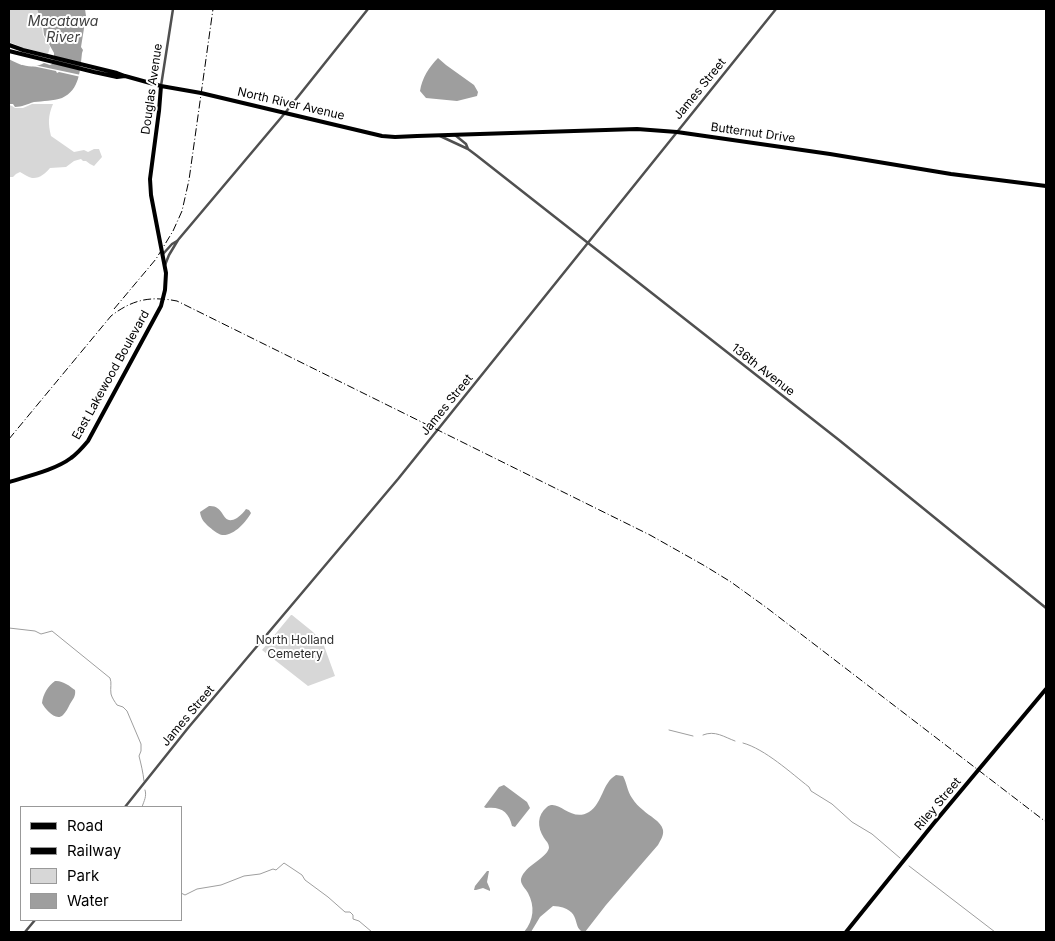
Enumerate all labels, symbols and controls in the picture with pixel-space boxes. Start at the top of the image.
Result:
water label: Macatawa River [28,14,98,46]
street label: Douglas Avenue [138,43,166,135]
street label: James Street [671,55,729,123]
street label: North River Avenue [236,85,346,123]
street label: Butternut Drive [710,120,796,146]
street label: East Lakewood Boulevard [69,308,153,442]
street label: 136th Avenue [729,341,797,399]
street label: James Street [418,371,476,439]
park label: North Holland Cemetery [256,633,334,661]
street label: James Street [158,683,218,749]
street label: Riley Street [912,775,964,833]
legend [20,806,182,921]
text: Road [67,816,103,835]
text: Railway [67,841,121,860]
text: Park [67,866,99,885]
text: Water [67,891,109,910]

